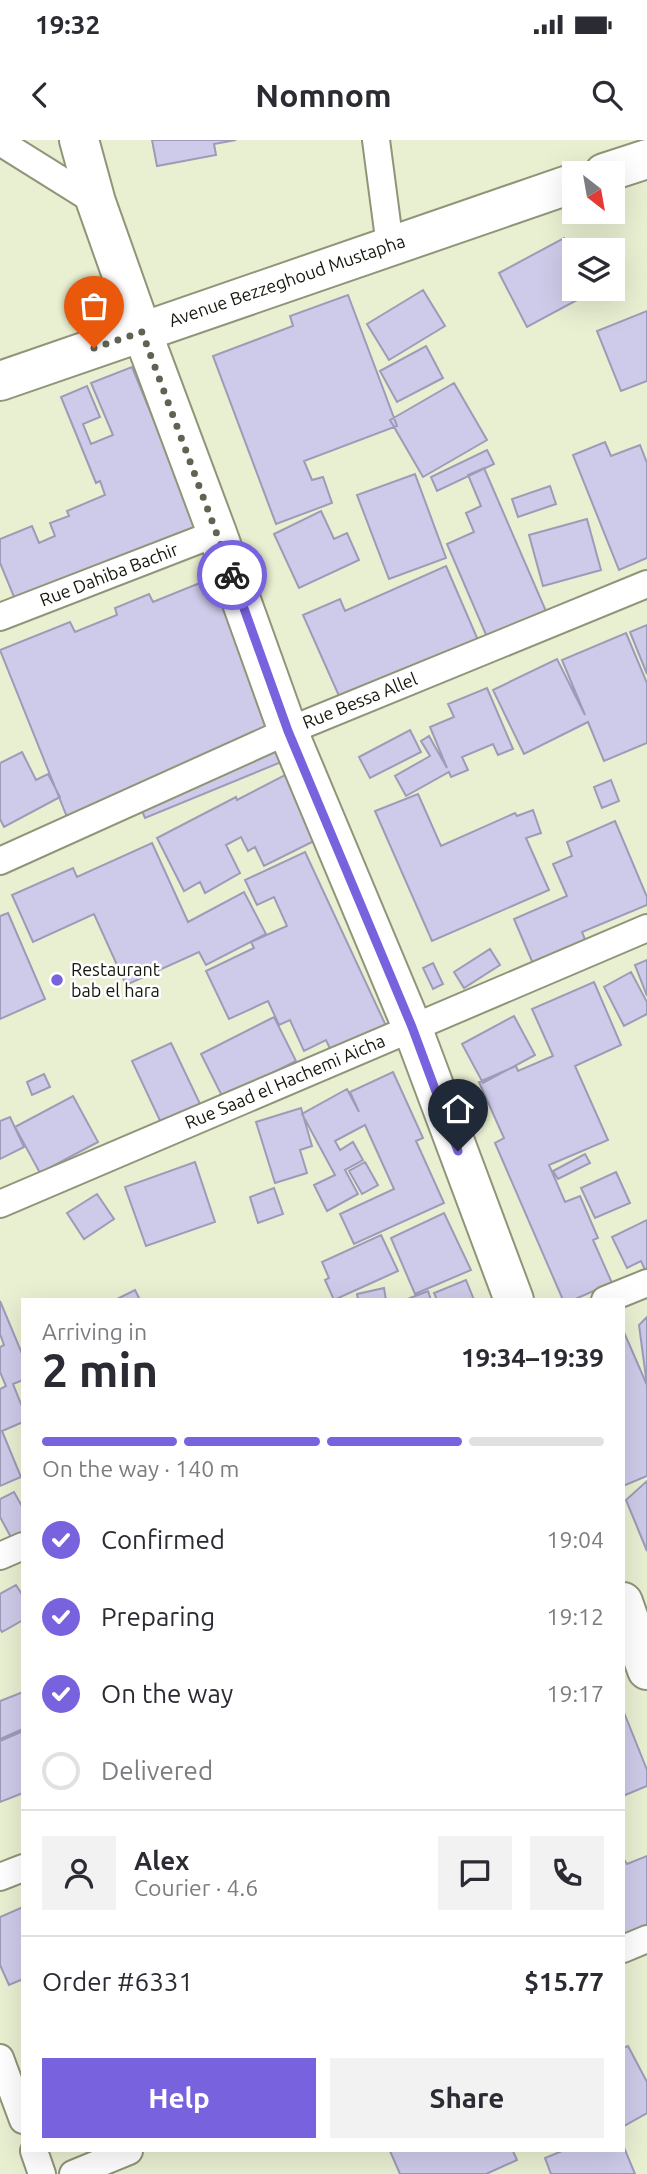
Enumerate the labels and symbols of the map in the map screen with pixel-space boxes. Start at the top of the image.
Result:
north arrow [562,161,625,224]
street label: Avenue Bezzeghoud Mustapha [166,230,407,330]
pin [64,276,124,348]
street label: Rue Dahiba Bachir [37,538,181,610]
courier [197,540,267,610]
street label: Rue Bessa Allel [299,668,420,732]
place label: Restaurant bab el hara [71,959,160,1000]
marker: Restaurant bab el hara [49,972,65,988]
street label: Rue Saad el Hachemi Aicha [182,1030,388,1132]
pin [428,1079,488,1151]

